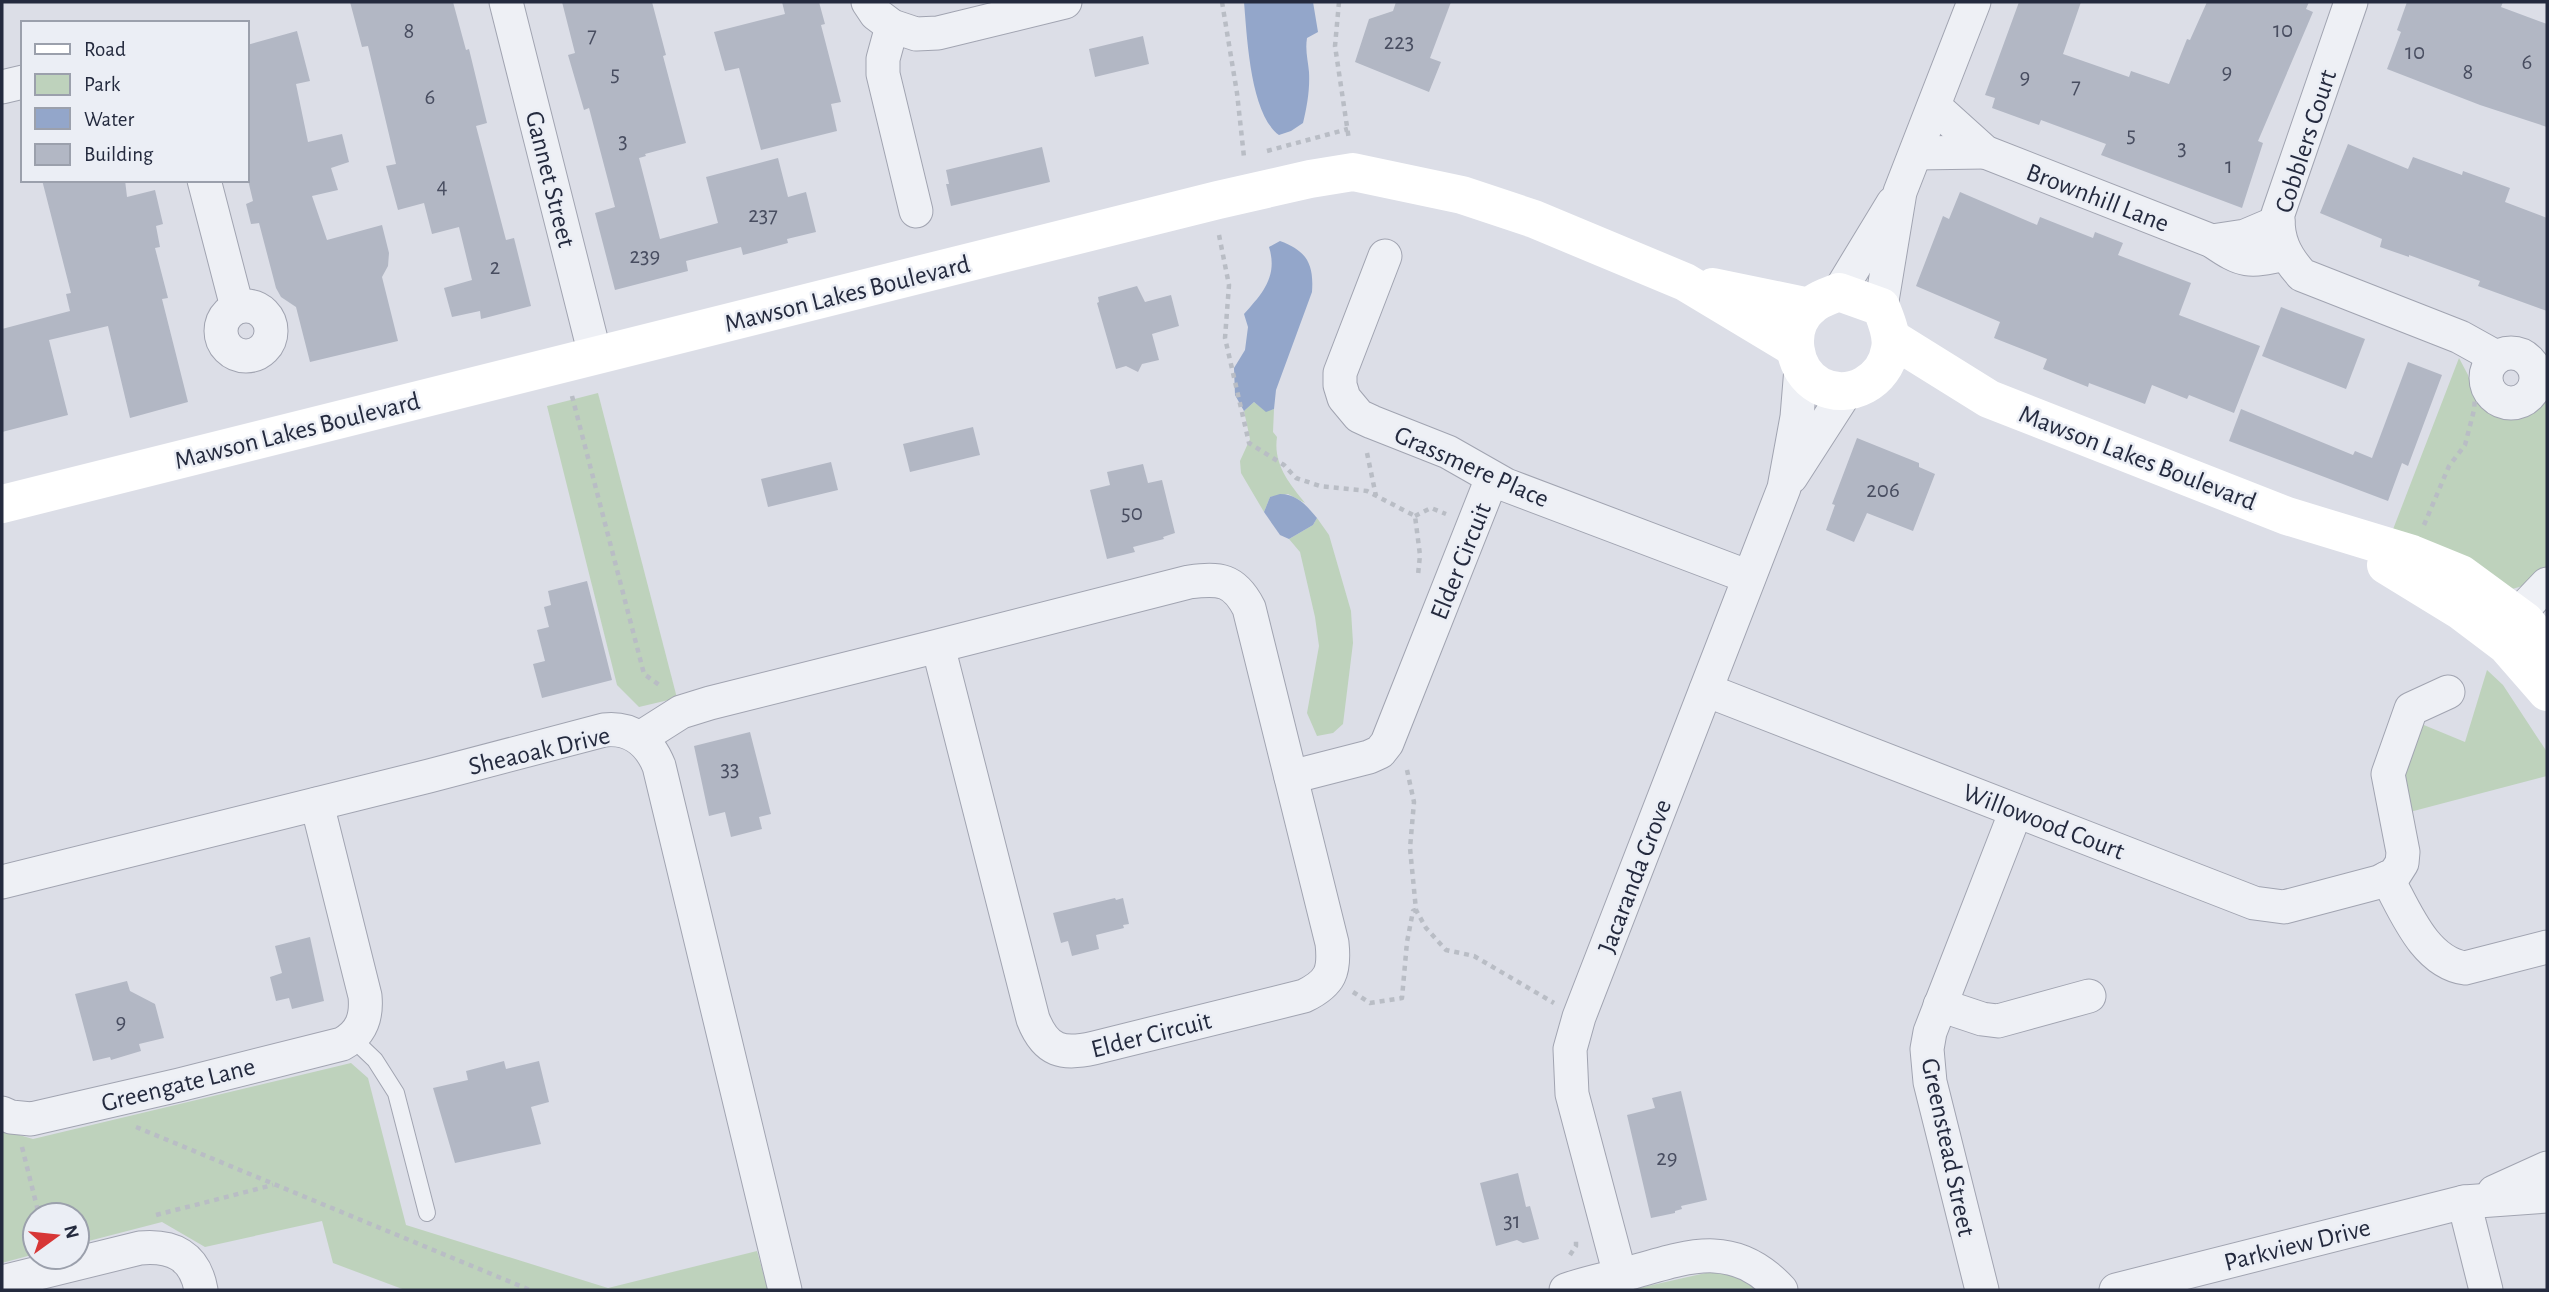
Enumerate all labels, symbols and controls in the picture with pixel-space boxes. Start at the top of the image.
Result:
house number: 10 [2273,19,2293,42]
house number: 8 [404,20,414,43]
legend [21,21,248,182]
house number: 7 [587,24,597,47]
house number: 223 [1384,31,1414,54]
text: Road [84,39,126,60]
house number: 10 [2405,41,2425,64]
house number: 6 [2522,51,2532,74]
house number: 9 [2222,61,2232,84]
house number: 8 [2463,61,2473,84]
house number: 5 [610,63,620,86]
house number: 9 [2020,66,2030,89]
street label: Cobblers Court [2271,67,2341,216]
text: Park [84,74,121,95]
house number: 7 [2071,75,2081,98]
house number: 6 [425,86,435,109]
street label: Gannet Street [521,108,580,250]
text: Water [84,109,134,130]
house number: 5 [2126,124,2136,147]
house number: 3 [618,130,628,153]
house number: 3 [2177,137,2187,160]
text: Building [84,144,154,165]
house number: 1 [2225,155,2233,178]
street label: Brownhill Lane [2023,159,2172,237]
house number: 4 [436,175,448,198]
house number: 237 [748,204,778,227]
house number: 239 [630,245,660,268]
street label: Mawson Lakes Boulevard [722,251,973,337]
house number: 2 [490,256,500,279]
street label: Mawson Lakes Boulevard [172,388,423,474]
street label: Mawson Lakes Boulevard [2015,401,2260,515]
street label: Grassmere Place [1391,421,1553,513]
house number: 206 [1866,479,1900,502]
street label: Elder Circuit [1426,499,1496,623]
house number: 50 [1121,502,1143,525]
street label: Sheaoak Drive [466,722,613,780]
house number: 33 [721,758,739,781]
street label: Willowood Court [1959,779,2128,865]
street label: Jacaranda Grove [1594,796,1676,957]
street label: Elder Circuit [1088,1007,1214,1062]
house number: 9 [116,1011,126,1034]
street label: Greengate Lane [99,1053,258,1117]
street label: Greenstead Street [1916,1056,1980,1239]
house number: 29 [1656,1147,1678,1170]
north arrow [21,1201,91,1271]
house number: 31 [1503,1210,1521,1233]
street label: Parkview Drive [2221,1214,2373,1276]
text: N [60,1223,82,1241]

